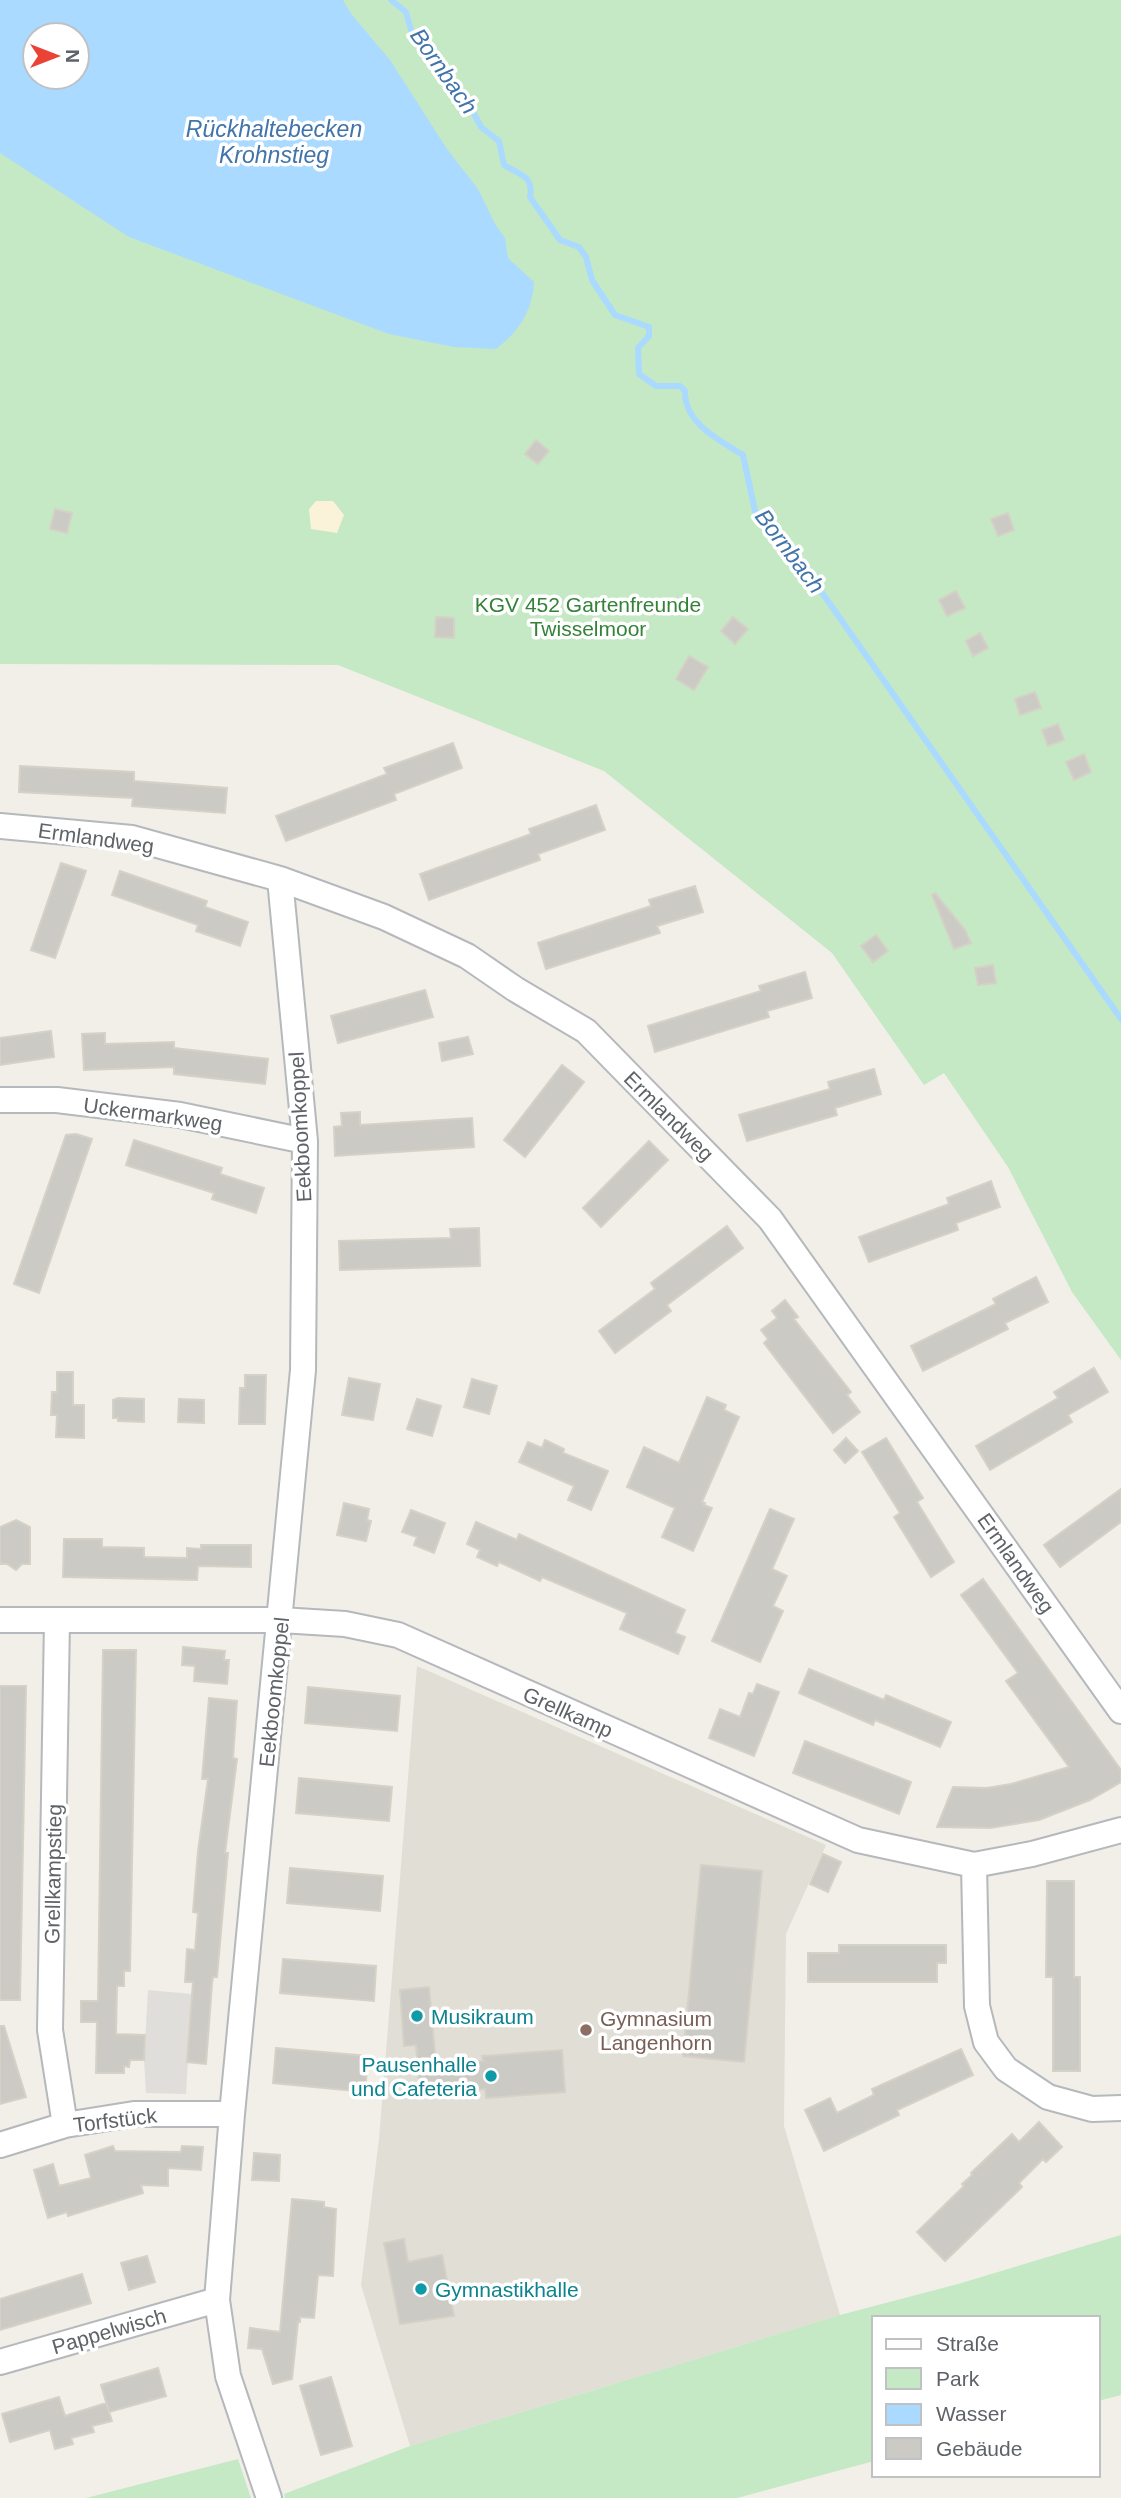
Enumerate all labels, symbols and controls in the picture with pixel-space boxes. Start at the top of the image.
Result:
north arrow [21,21,91,91]
water label: Bornbach [405,23,483,119]
text: N [62,49,83,63]
water label: Rückhaltebecken Krohnstieg [186,116,362,168]
water label: Bornbach [750,504,830,598]
park label: KGV 452 Gartenfreunde Twisselmoor [475,593,701,640]
street label: Ermlandweg [37,818,155,858]
street label: Eekboomkoppel [285,1051,315,1203]
street label: Ermlandweg [620,1067,718,1165]
street label: Uckermarkweg [82,1093,224,1135]
street label: Ermlandweg [973,1509,1059,1617]
street label: Eekboomkoppel [255,1616,293,1768]
street label: Grellkamp [520,1682,616,1742]
street label: Grellkampstieg [40,1804,66,1944]
place label: Musikraum [431,2005,534,2028]
place label: Gymnasium Langenhorn [600,2007,712,2054]
marker: Musikraum [409,2008,425,2024]
marker: Gymnasium Langenhorn [578,2022,594,2038]
place label: Pausenhalle und Cafeteria [351,2053,477,2100]
marker: Pausenhalle und Cafeteria [483,2068,499,2084]
street label: Torfstück [72,2103,159,2137]
place label: Gymnastikhalle [435,2278,579,2301]
marker: Gymnastikhalle [413,2281,429,2297]
street label: Pappelwisch [49,2304,169,2358]
legend [872,2316,1100,2477]
text: Straße [936,2332,999,2355]
text: Park [936,2367,980,2390]
text: Wasser [936,2402,1006,2425]
text: Gebäude [936,2437,1022,2460]

